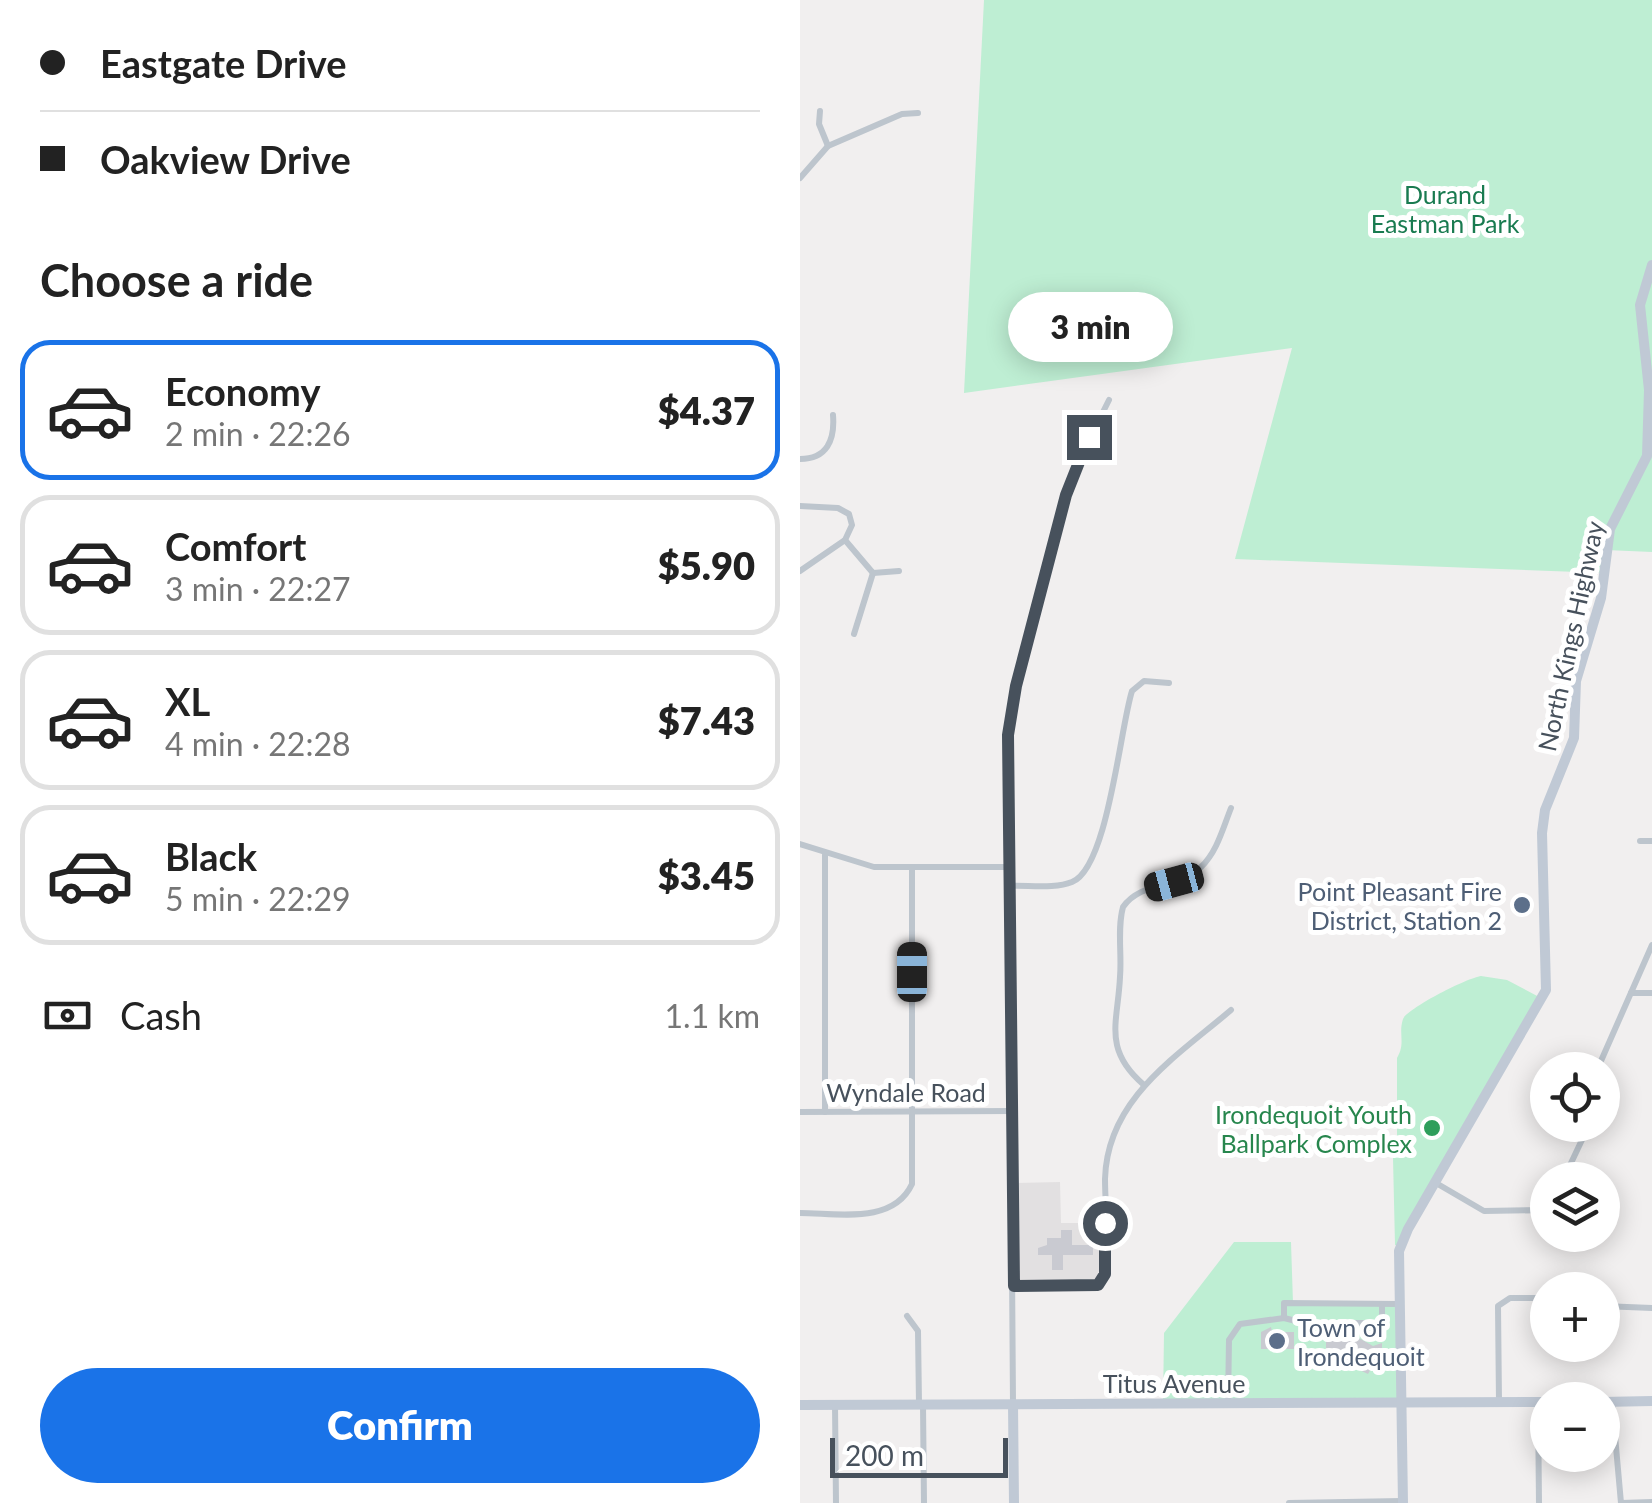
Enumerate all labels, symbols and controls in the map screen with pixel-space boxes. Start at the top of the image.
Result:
text: Eastgate Drive [100,40,347,86]
text: Oakview Drive [100,136,351,182]
park label: Durand Eastman Park [1371,179,1520,238]
text: Choose a ride [40,253,313,307]
callout: 3 min [1006,292,1172,362]
text: 3 min [1051,307,1130,346]
icon: car [45,365,135,455]
text: Economy [165,368,320,414]
text: $4.37 [658,387,755,433]
text: 2 min · 22:26 [165,414,351,453]
route end [1067,415,1112,460]
street label: North Kings Highway [1531,518,1609,754]
icon: car [45,520,135,610]
text: Comfort [165,523,306,569]
text: $5.90 [658,542,755,588]
text: 3 min · 22:27 [165,569,351,608]
icon: car [45,675,135,765]
text: XL [165,678,210,724]
text: $7.43 [658,697,755,743]
text: 4 min · 22:28 [165,724,351,763]
icon: car [45,830,135,920]
text: Black [165,833,257,879]
text: $3.45 [658,852,755,898]
car [1141,860,1207,904]
place label: Point Pleasant Fire District, Station 2 [1298,876,1502,935]
text: 5 min · 22:29 [165,879,351,918]
marker: Point Pleasant Fire District, Station 2 [1511,894,1533,916]
car [897,942,927,1002]
icon: cash [40,988,95,1043]
text: Cash [120,992,202,1038]
text: 1.1 km [665,996,760,1035]
map controls [1530,1052,1620,1472]
button: locate [1530,1052,1620,1142]
street label: Wyndale Road [826,1077,986,1107]
place label: Irondequoit Youth Ballpark Complex [1215,1099,1413,1158]
marker: Irondequoit Youth Ballpark Complex [1421,1117,1443,1139]
button: layers [1530,1162,1620,1252]
route start [1083,1201,1128,1246]
button: + [1530,1272,1620,1362]
place label: Town of Irondequoit [1297,1312,1425,1371]
marker: Town of Irondequoit [1266,1330,1288,1352]
button: Confirm [40,1368,760,1483]
street label: Titus Avenue [1103,1368,1245,1398]
button: − [1530,1382,1620,1472]
scale bar [830,1433,1008,1478]
text: 200 m [845,1438,924,1472]

